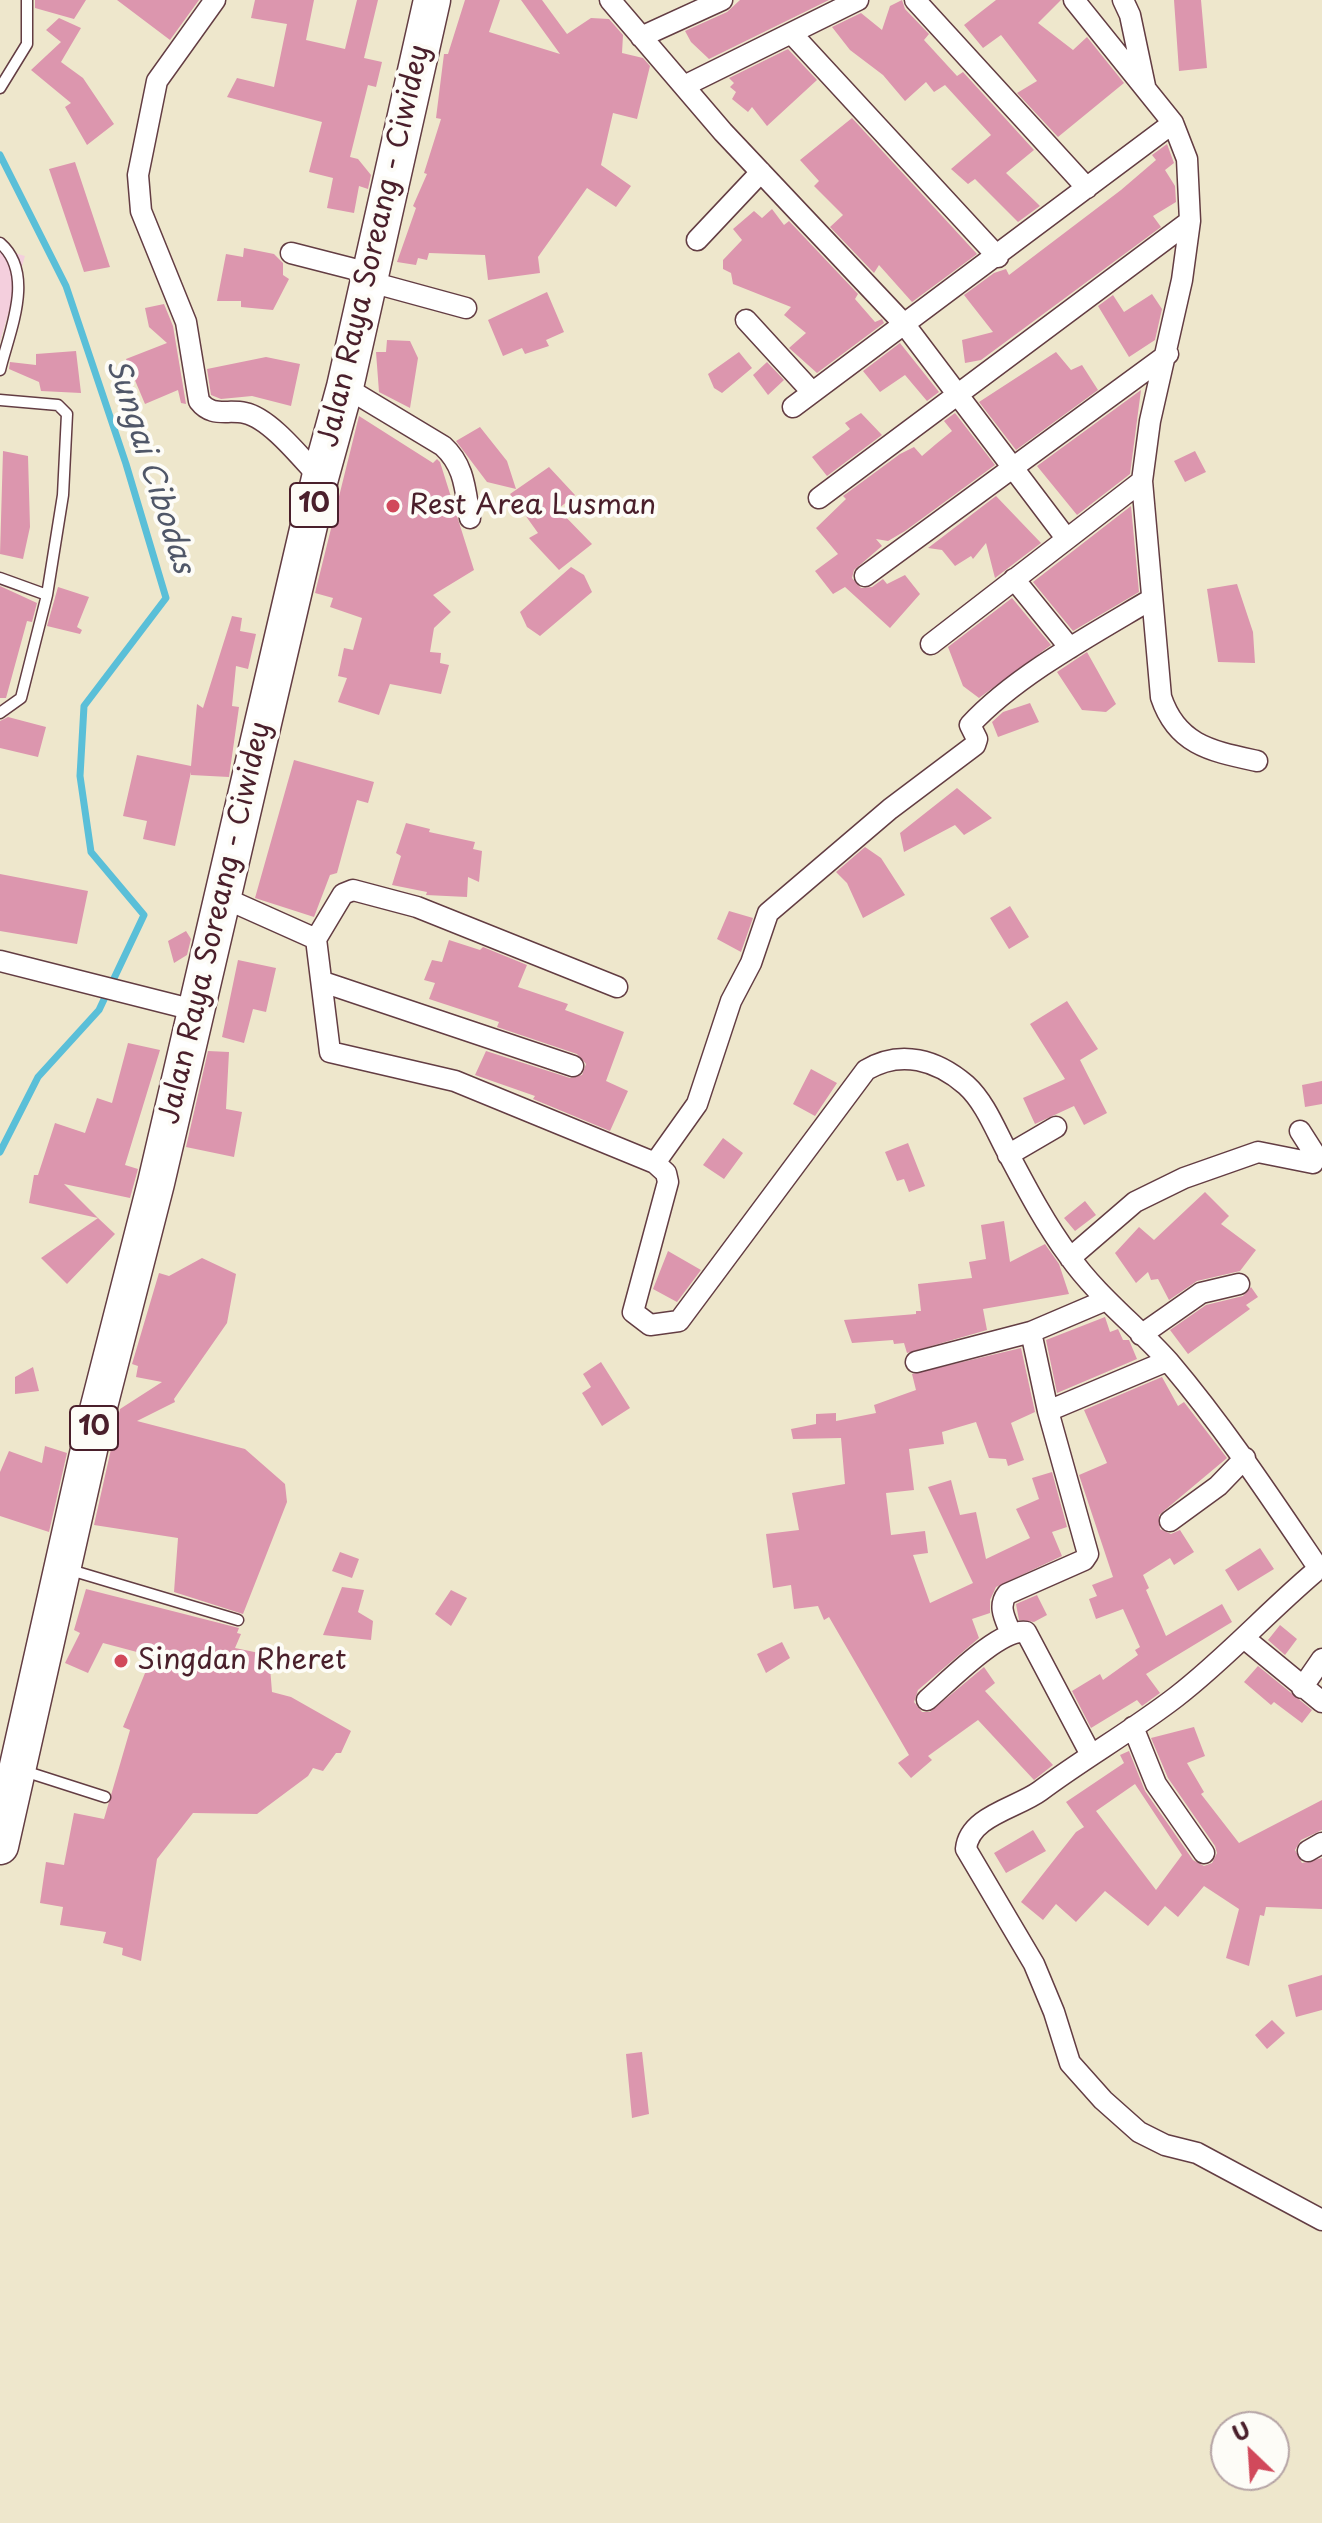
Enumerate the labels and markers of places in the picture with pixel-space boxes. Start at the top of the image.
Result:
place label: Rest Area Lusman [409,489,656,523]
marker: Rest Area Lusman [384,497,402,515]
place label: Singdan Rheret [137,1644,346,1678]
marker: Singdan Rheret [112,1652,130,1670]

